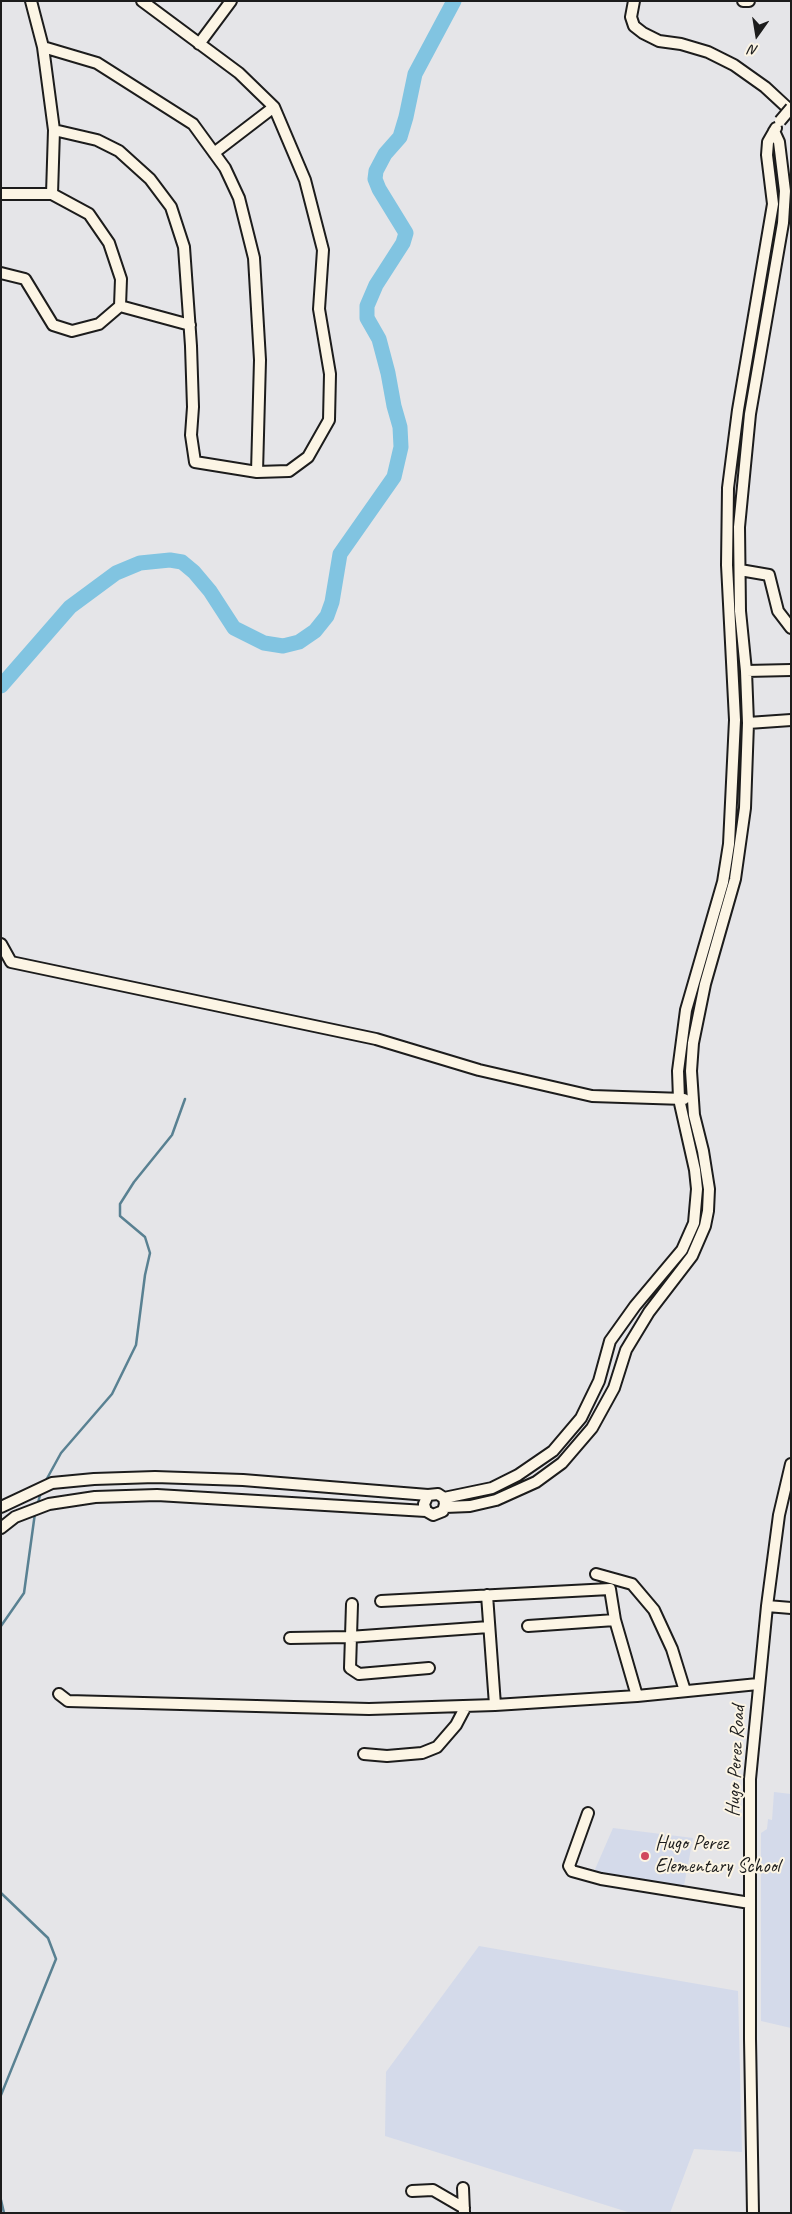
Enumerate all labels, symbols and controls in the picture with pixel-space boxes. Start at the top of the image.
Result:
north arrow [732,10,782,60]
text: N [747,41,760,59]
street label: Hugo Perez Road [721,1705,751,1817]
place label: Hugo Perez Elementary School [655,1832,780,1879]
marker: Hugo Perez Elementary School [639,1850,651,1862]

